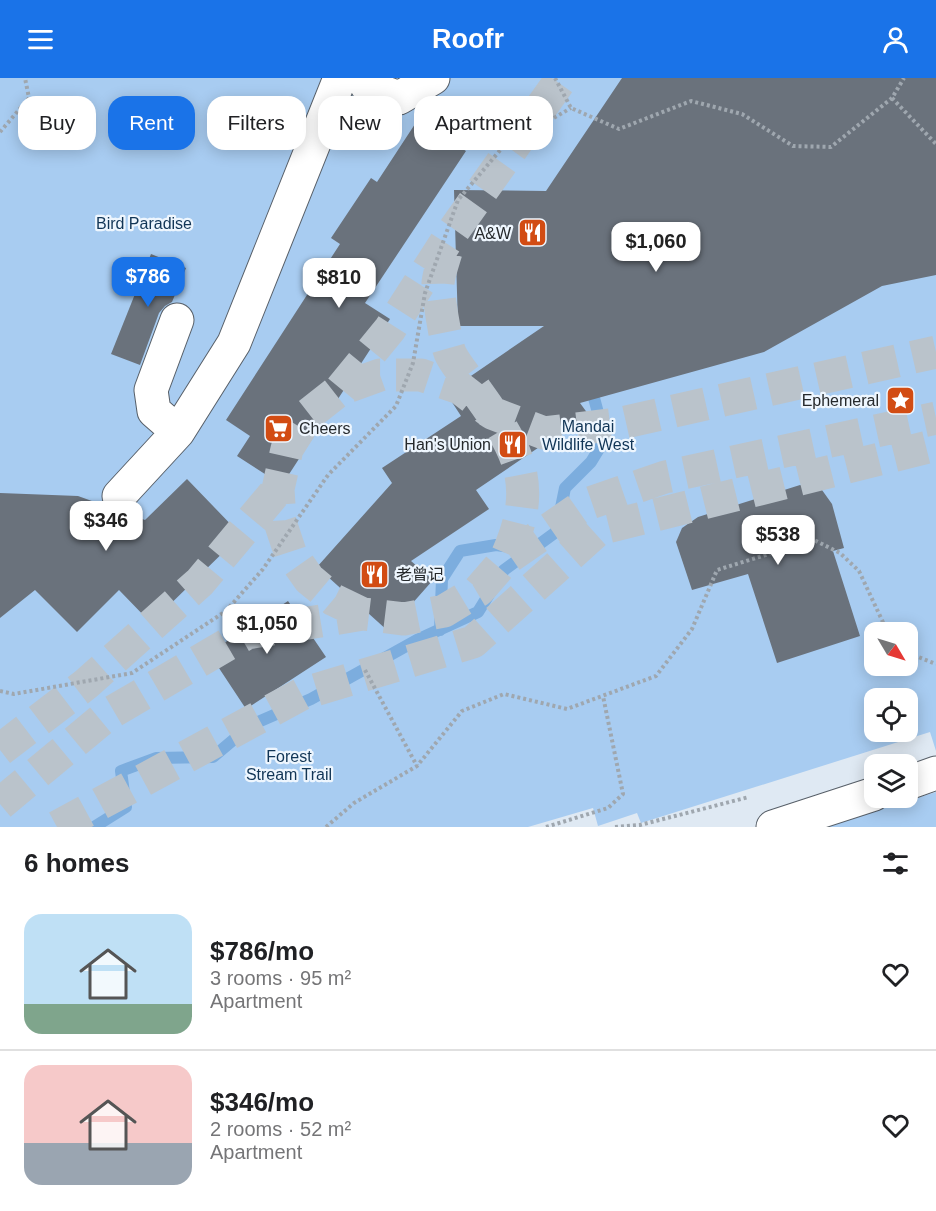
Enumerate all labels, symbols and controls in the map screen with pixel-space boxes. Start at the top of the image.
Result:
icon: menu [24,23,57,56]
icon: person [879,23,912,56]
text: Roofr [432,24,504,54]
chip: Buy [18,96,96,150]
chip: Rent [108,96,195,150]
chip: Filters [207,96,306,150]
chip: New [318,96,402,150]
chip: Apartment [414,96,553,150]
park label: Bird Paradise [96,215,192,232]
restaurant icon: A&W [516,217,548,249]
pin: $1,060 [607,222,705,273]
place label: A&W [475,225,512,242]
text: $1,060 [625,230,687,252]
pin: $786 [112,257,184,308]
pin: $810 [303,258,375,309]
text: $786 [126,265,170,287]
text: $810 [317,266,361,288]
place icon: Ephemeral [884,384,916,416]
place label: Ephemeral [802,392,879,409]
supermarket icon: Cheers [262,412,294,444]
park label: Mandai Wildlife West [542,418,635,453]
place label: Cheers [299,420,351,437]
restaurant icon: Han's Union [496,428,528,460]
place label: Han's Union [404,436,491,453]
pin: $346 [70,501,142,552]
text: $346 [84,509,128,531]
pin: $538 [742,515,814,566]
text: $538 [756,523,800,545]
restaurant icon: 老曾记 [359,558,391,590]
place label: 老曾记 [396,566,444,583]
pin: $1,050 [218,604,316,655]
text: $1,050 [236,612,298,634]
north arrow [864,622,918,676]
map controls [864,622,918,808]
button: locate [864,688,918,742]
park label: Forest Stream Trail [246,748,332,783]
button: layers [864,754,918,808]
icon: filters [879,847,912,880]
text: 6 homes [24,848,130,878]
text: $786/mo [210,936,314,966]
icon: home [72,938,144,1010]
icon: heart [879,958,912,991]
text: 3 rooms · 95 m² [210,967,351,989]
text: Apartment [210,990,302,1012]
text: $346/mo [210,1087,314,1117]
icon: home [72,1089,144,1161]
icon: heart [879,1109,912,1142]
text: 2 rooms · 52 m² [210,1118,351,1140]
text: Apartment [210,1141,302,1163]

